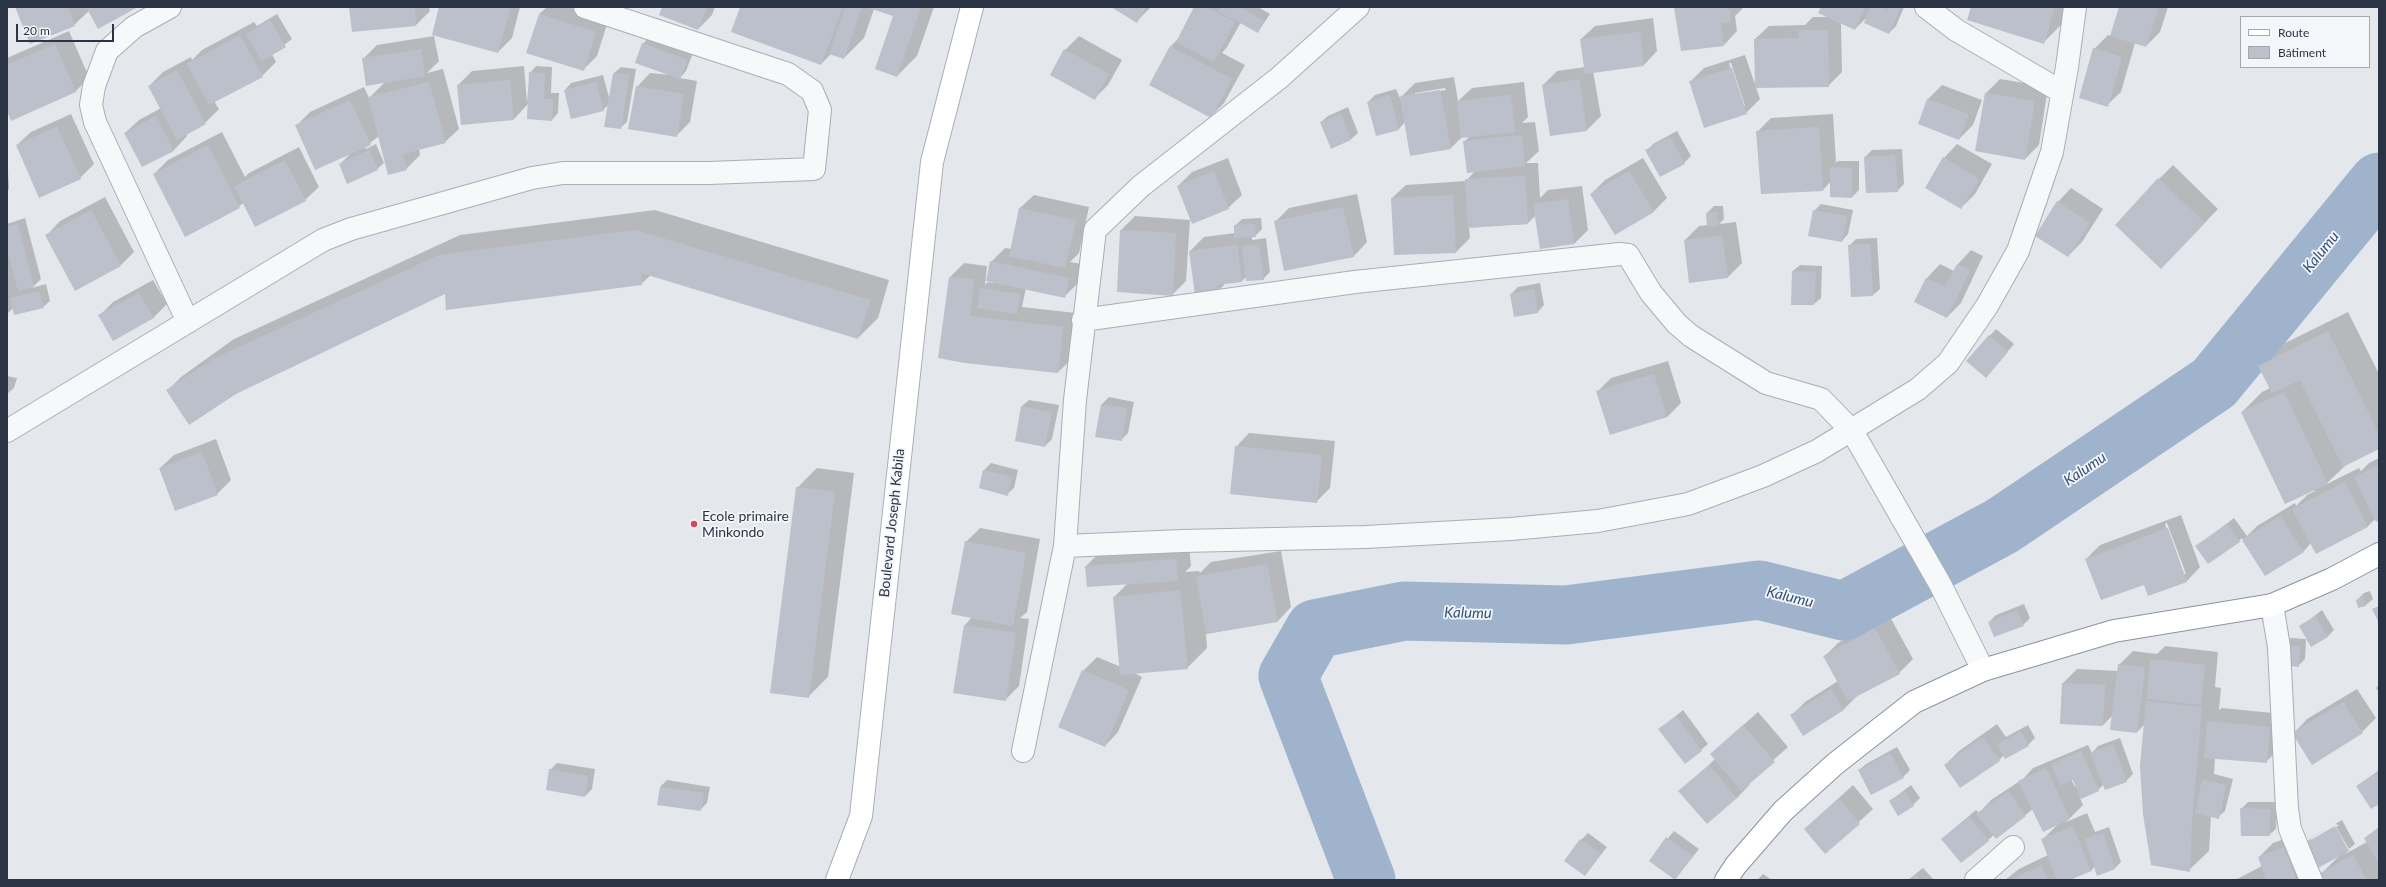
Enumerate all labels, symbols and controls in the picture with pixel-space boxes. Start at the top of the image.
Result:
scale bar [18,16,116,42]
legend [2240,16,2370,68]
text: 20 m [23,23,50,38]
text: Route [2278,25,2309,40]
text: Bâtiment [2278,45,2326,60]
water label: Kalumu [2299,228,2343,276]
street label: Boulevard Joseph Kabila [876,448,908,598]
water label: Kalumu [2060,448,2110,490]
place label: Ecole primaire Minkondo [702,508,789,540]
marker: Ecole primaire Minkondo [689,519,699,529]
water label: Kalumu [1765,583,1815,611]
water label: Kalumu [1444,604,1492,622]

